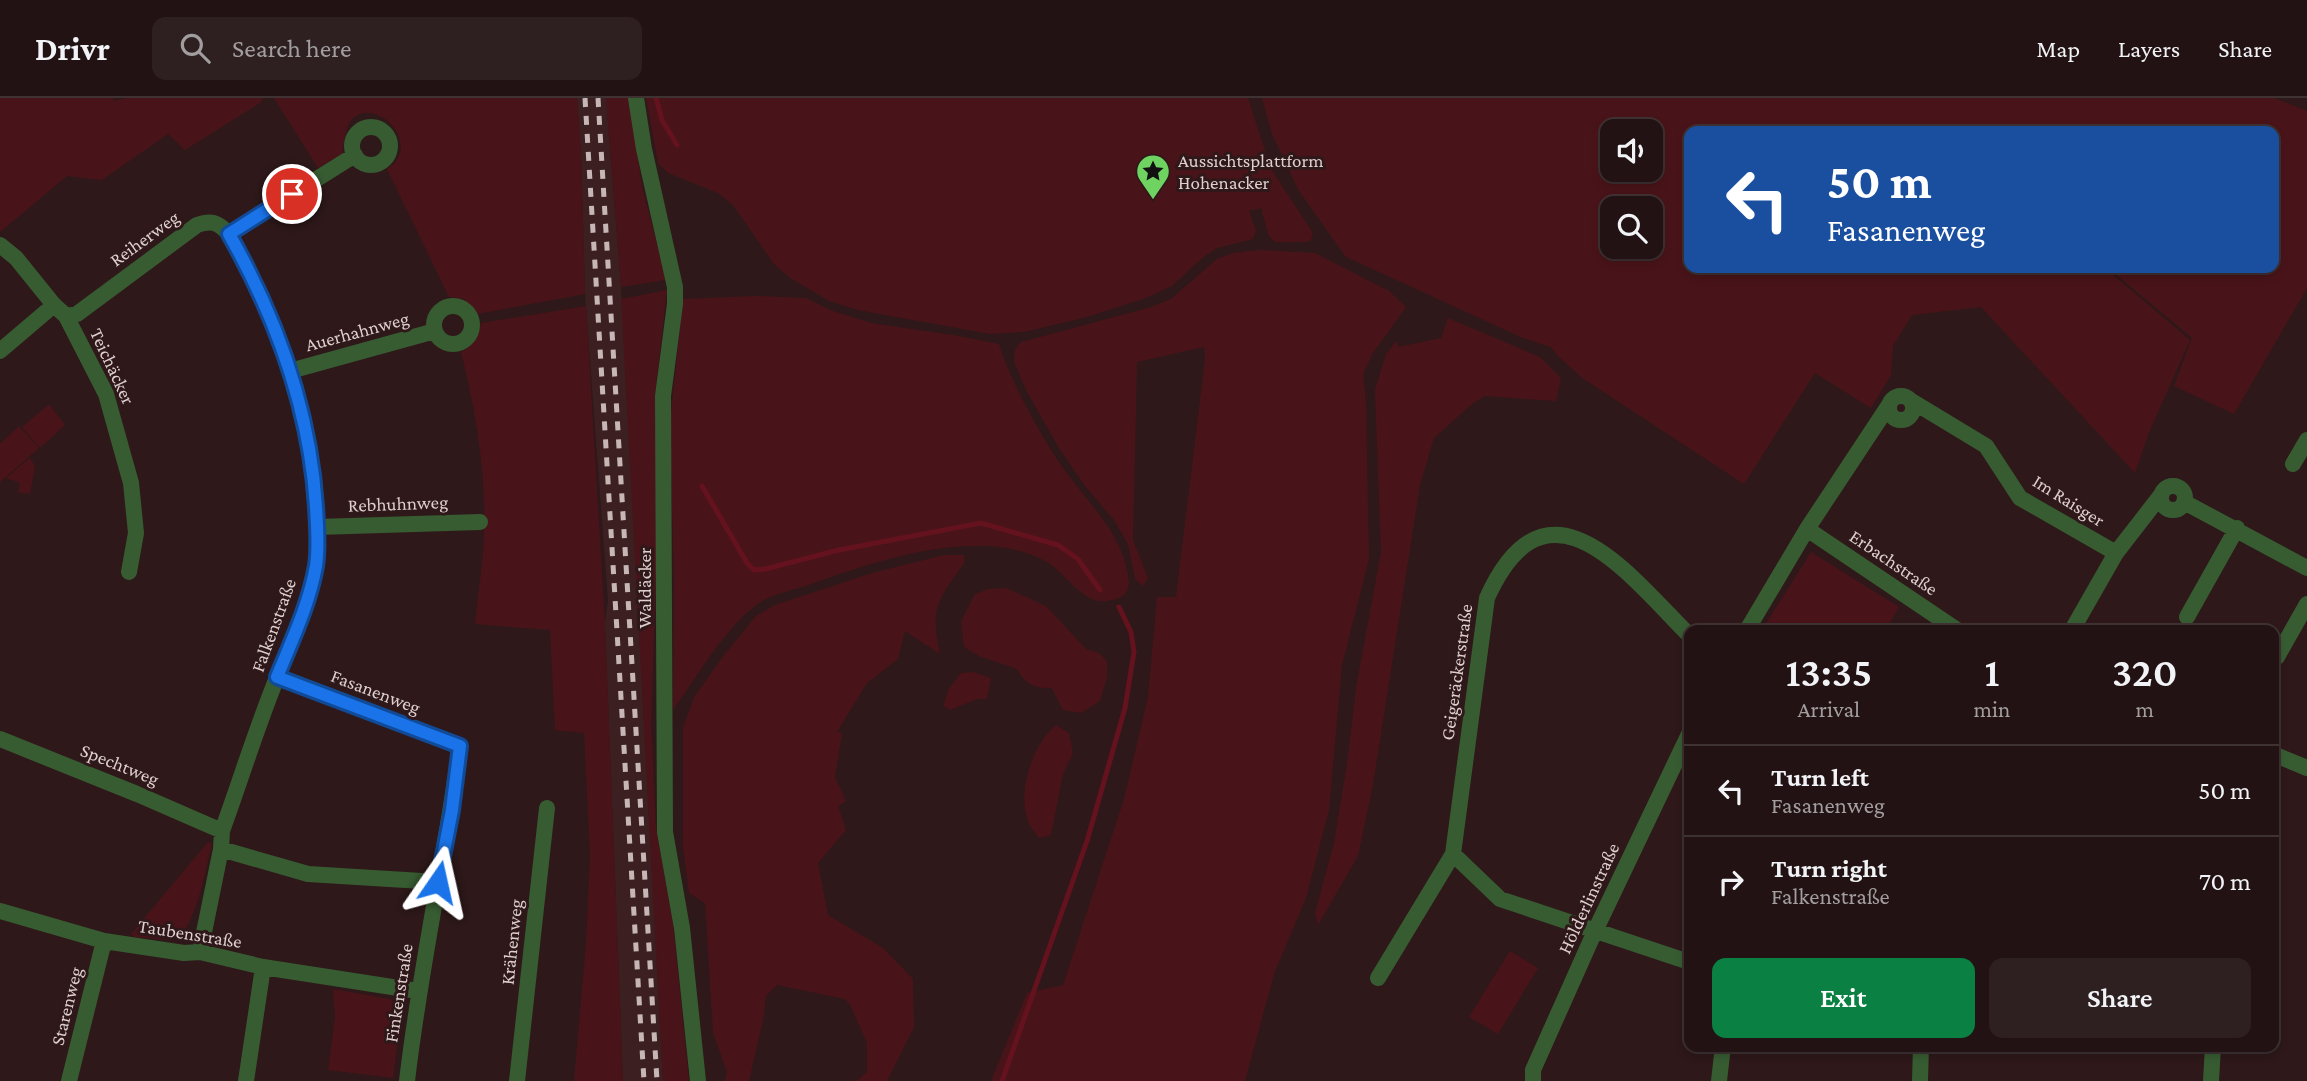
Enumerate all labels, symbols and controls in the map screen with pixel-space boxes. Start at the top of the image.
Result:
search box [152,17,642,80]
icon: search [176,29,214,67]
text: Drivr [35,30,110,67]
text: Search here [232,34,351,63]
text: Map [2036,35,2080,62]
text: Layers [2118,35,2180,62]
text: Share [2218,35,2272,62]
map controls [1600,119,1663,259]
button: sound [1600,119,1663,182]
place label: Aussichtsplattform Hohenacker [1178,150,1323,193]
place icon: Aussichtsplattform Hohenacker [1134,152,1172,201]
icon: left [1712,154,1803,245]
text: 50 m [1827,154,1932,209]
pin [262,164,322,224]
icon: arrive [273,175,311,213]
button: search [1600,196,1663,259]
street label: Reiherweg [106,206,183,271]
text: Fasanenweg [1827,212,1985,248]
street label: Auerhahnweg [303,308,411,355]
street label: Teichäcker [86,325,139,408]
street label: Im Raisger [2029,470,2109,531]
street label: Rebhuhnweg [348,491,449,516]
street label: Erbachstraße [1846,525,1942,599]
street label: Waldäcker [634,547,655,629]
street label: Falkenstraße [247,575,300,675]
street label: Geigeräckerstraße [1437,603,1476,742]
text: 13:35 [1785,648,1872,695]
text: 1 [1985,648,2000,695]
text: 320 [2112,648,2177,695]
street label: Fasanenweg [328,665,423,718]
text: Arrival [1798,696,1860,722]
text: min [1974,696,2010,722]
text: m [2135,696,2154,722]
street label: Spechtweg [78,739,162,790]
text: Turn left [1771,763,1869,792]
icon: left [1712,772,1750,810]
text: 50 m [2198,776,2251,805]
text: Fasanenweg [1771,792,1885,818]
street label: Hölderlinstraße [1554,839,1623,957]
position arrow [401,845,475,919]
text: Turn right [1771,854,1887,883]
icon: right [1712,863,1750,901]
text: 70 m [2199,867,2251,896]
text: Falkenstraße [1771,883,1890,909]
street label: Krähenweg [497,898,526,986]
street label: Taubenstraße [137,915,243,952]
street label: Finkenstraße [380,942,417,1044]
button: Exit [1712,958,1975,1038]
button: Share [1989,958,2251,1038]
street label: Starenweg [47,965,86,1048]

